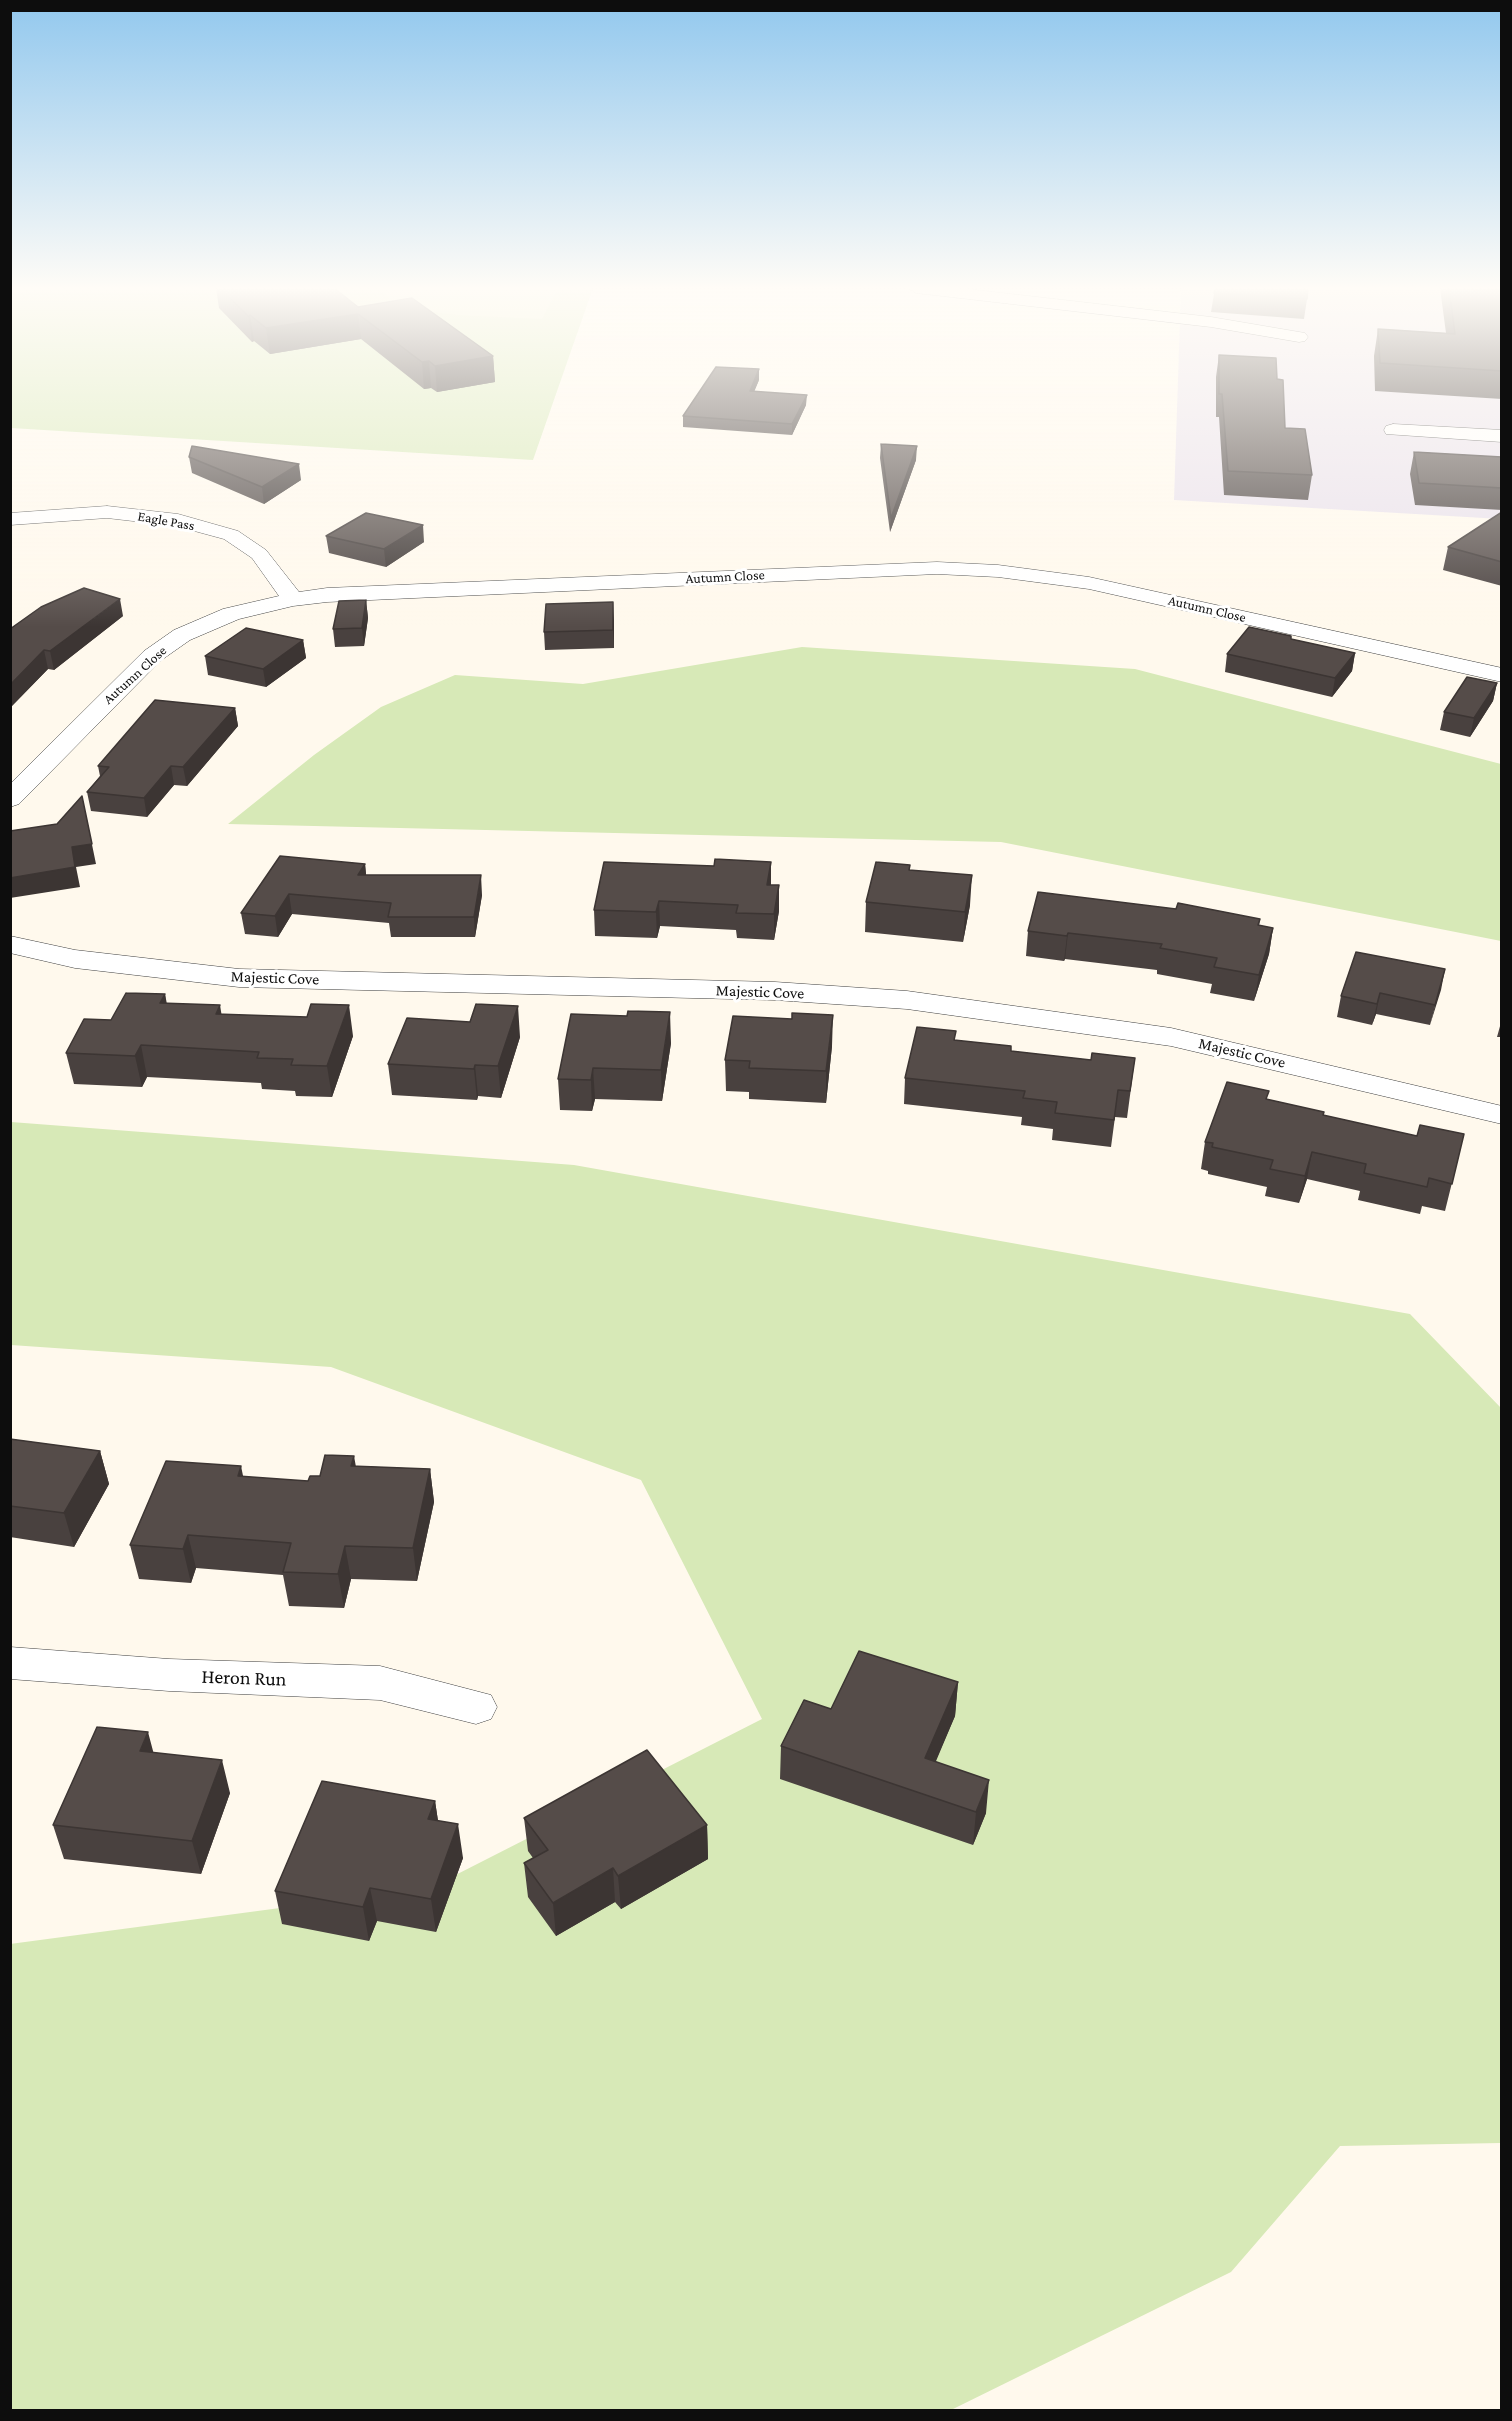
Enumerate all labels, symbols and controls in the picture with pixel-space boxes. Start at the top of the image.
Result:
street label: Eagle Pass [136,508,196,534]
street label: Autumn Close [685,567,765,587]
street label: Autumn Close [1167,592,1247,626]
street label: Autumn Close [100,642,170,708]
street label: Majestic Cove [230,967,320,989]
street label: Majestic Cove [715,981,805,1003]
street label: Majestic Cove [1197,1034,1287,1072]
street label: Heron Run [201,1665,287,1691]

